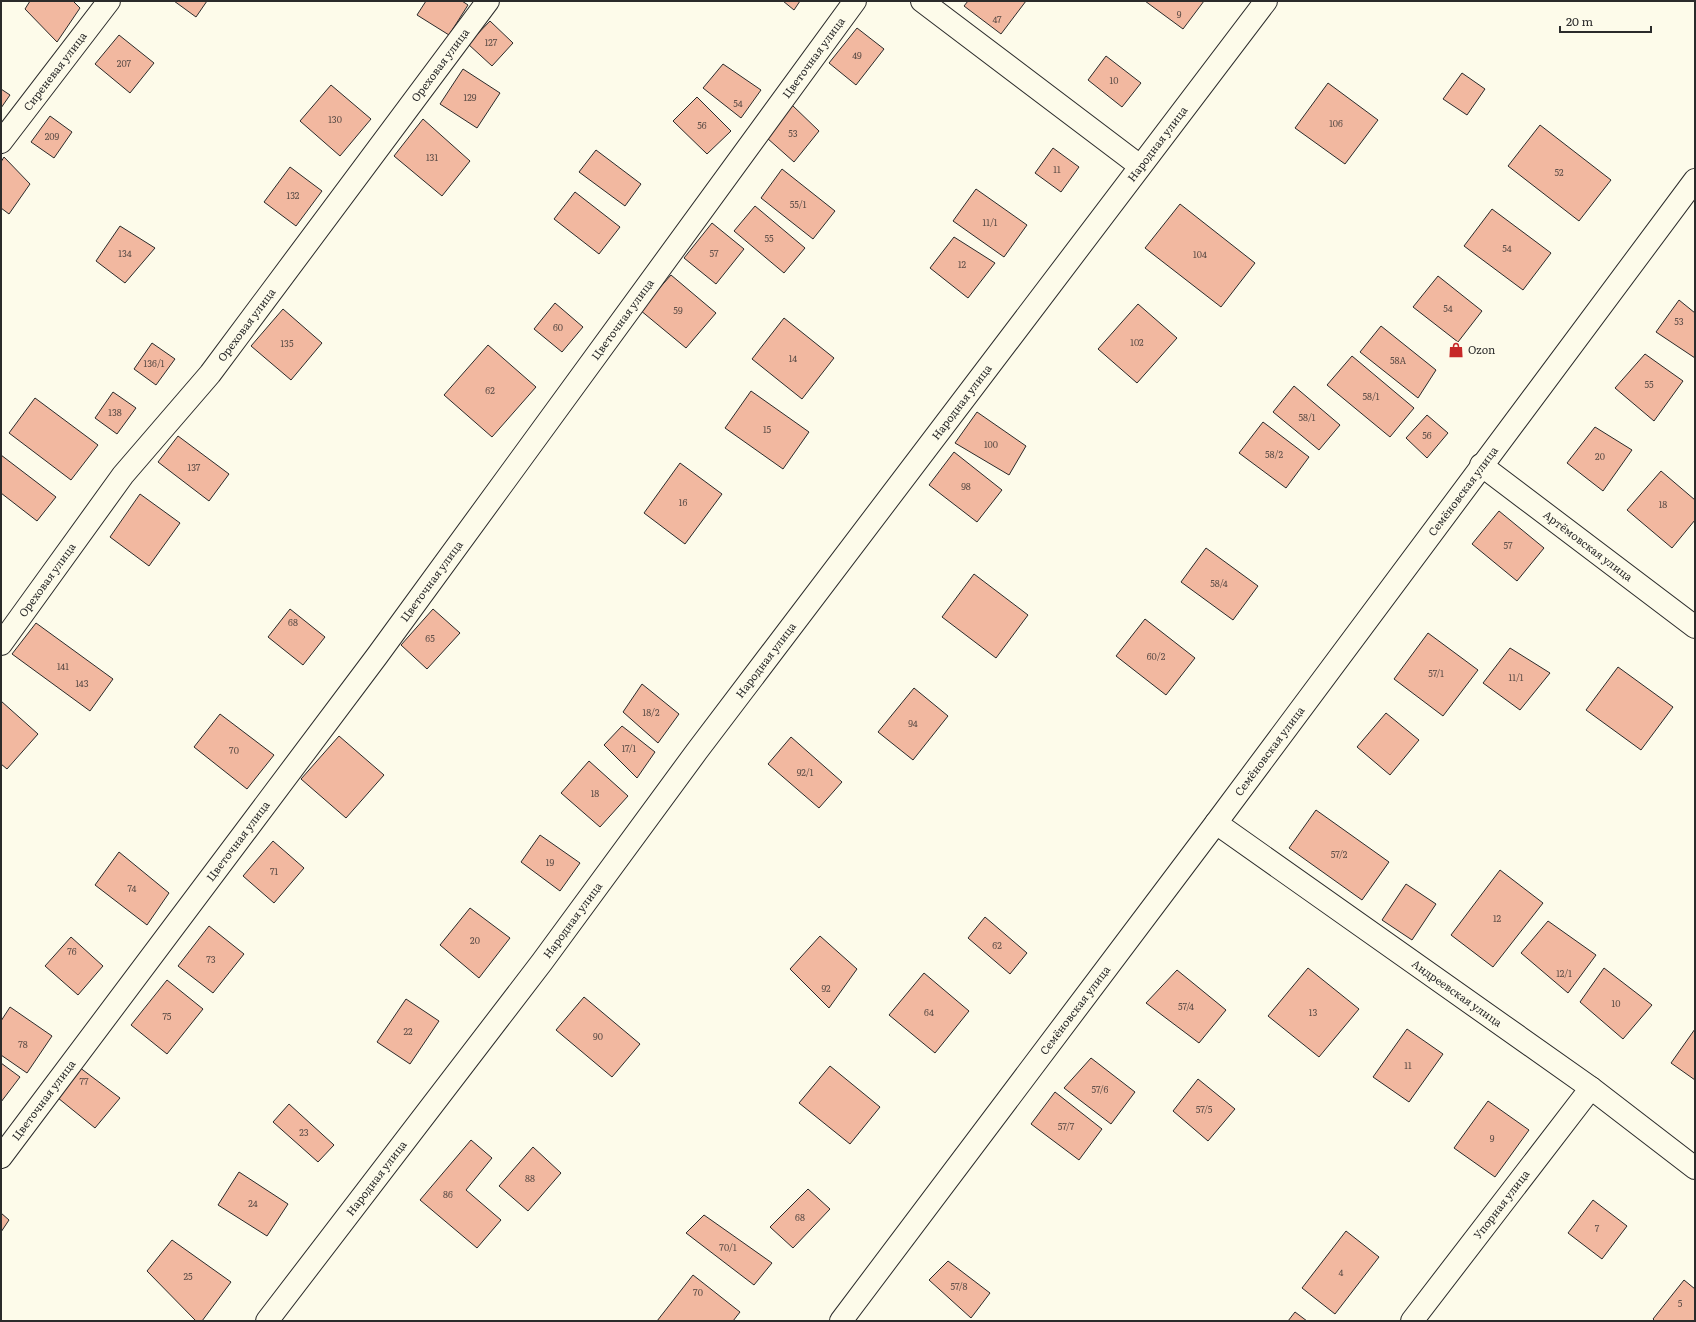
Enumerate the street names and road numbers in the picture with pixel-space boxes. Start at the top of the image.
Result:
street label: Цветочная улица [778,13,848,101]
street label: Ореховая улица [407,24,472,105]
street label: Сиреневая улица [19,28,90,114]
street label: Народная улица [1123,102,1191,184]
street label: Цветочная улица [587,275,657,363]
street label: Ореховая улица [213,284,279,364]
street label: Народная улица [927,360,995,443]
street label: Семёновская улица [1424,443,1501,539]
street label: Артёмовская улица [1540,506,1637,584]
street label: Цветочная улица [396,537,466,625]
street label: Ореховая улица [14,539,79,620]
street label: Народная улица [731,618,799,701]
street label: Семёновская улица [1230,702,1307,799]
street label: Цветочная улица [202,797,273,884]
street label: Народная улица [538,878,605,961]
street label: Андреевская улица [1409,955,1506,1030]
street label: Семёновская улица [1035,962,1113,1058]
street label: Цветочная улица [7,1056,78,1143]
street label: Народная улица [342,1136,410,1218]
street label: Упорная улица [1469,1166,1533,1242]

